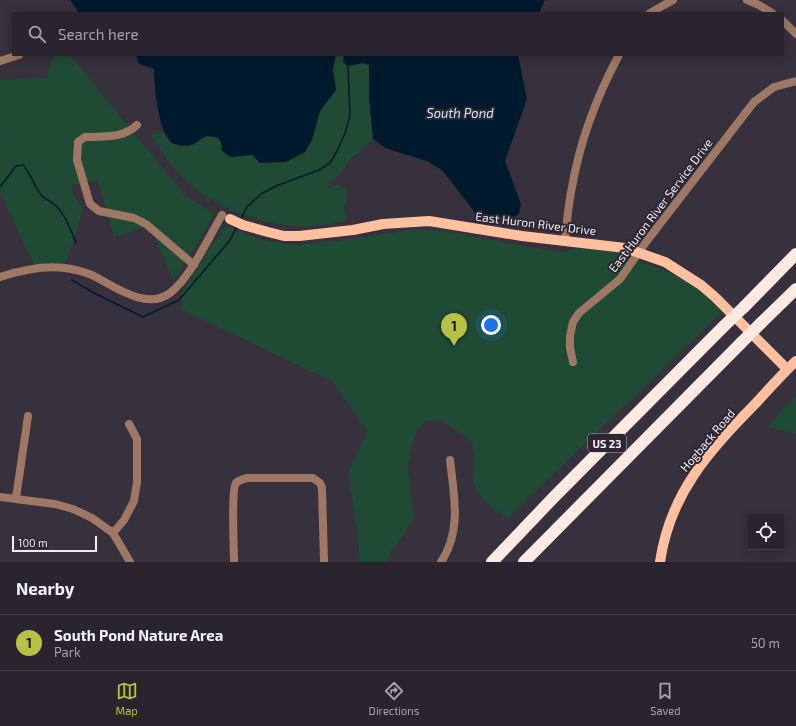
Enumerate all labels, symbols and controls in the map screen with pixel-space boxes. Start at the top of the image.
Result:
search box [12,12,784,56]
icon: search [26,23,48,45]
text: Search here [58,25,139,43]
water label: South Pond [426,105,494,121]
street label: East Huron River Service Drive [605,135,715,275]
street label: East Huron River Drive [475,209,597,237]
pin: 1 [441,313,467,346]
your location [481,315,501,335]
street label: Hogback Road [677,406,737,474]
road number: US 23 [588,434,626,452]
map controls [748,514,784,550]
button: locate [748,514,784,550]
scale bar [12,534,97,553]
text: 100 m [18,536,48,549]
text: Nearby [16,578,74,598]
text: South Pond Nature Area [54,626,223,644]
text: 1 [26,635,32,651]
text: 50 m [751,635,780,651]
text: Park [54,644,81,660]
tab: Map [116,680,138,717]
tab: Directions [369,680,419,717]
tab: Saved [650,680,681,717]

